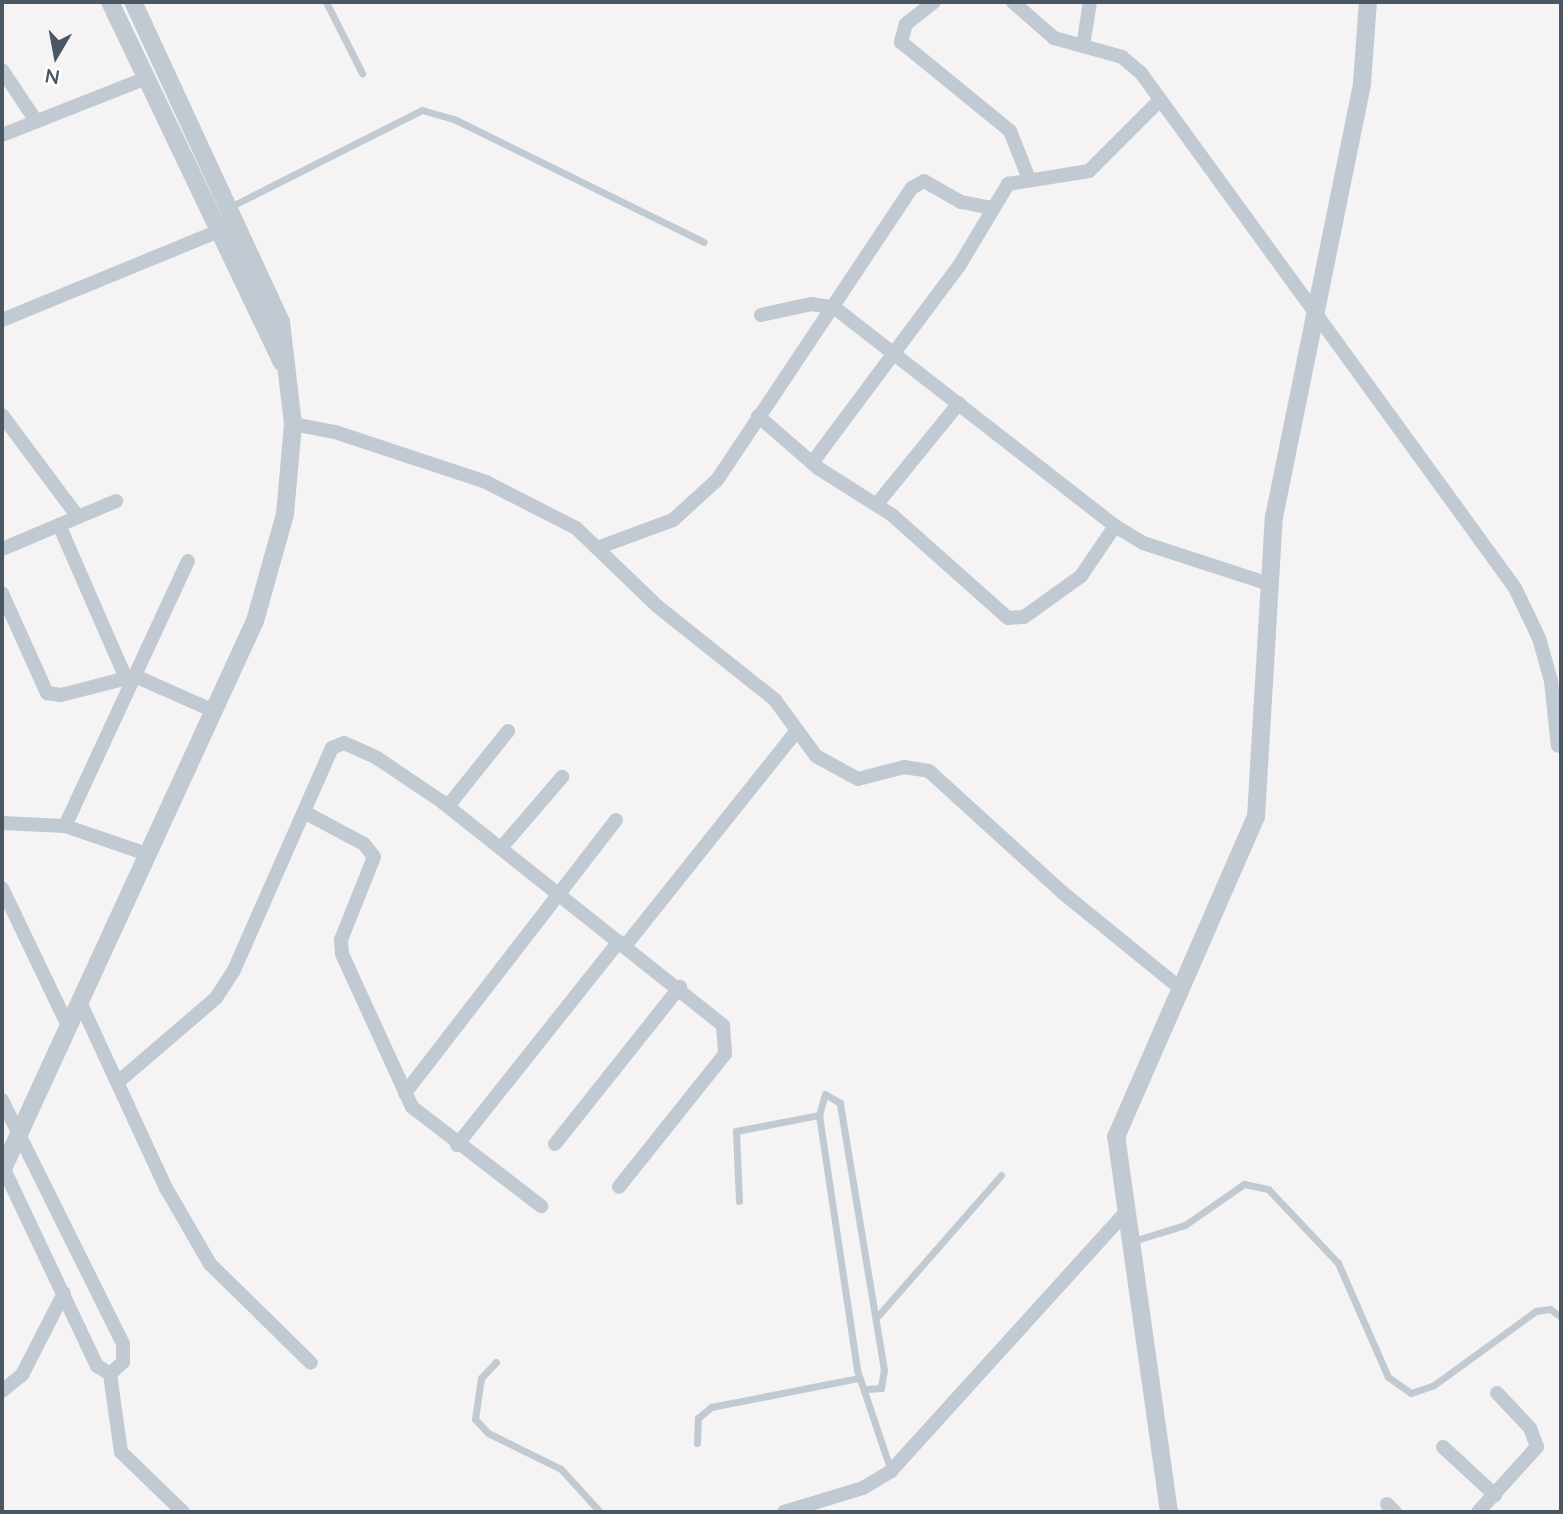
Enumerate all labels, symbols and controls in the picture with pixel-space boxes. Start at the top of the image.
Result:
north arrow [21,21,91,91]
text: N [43,65,61,90]

